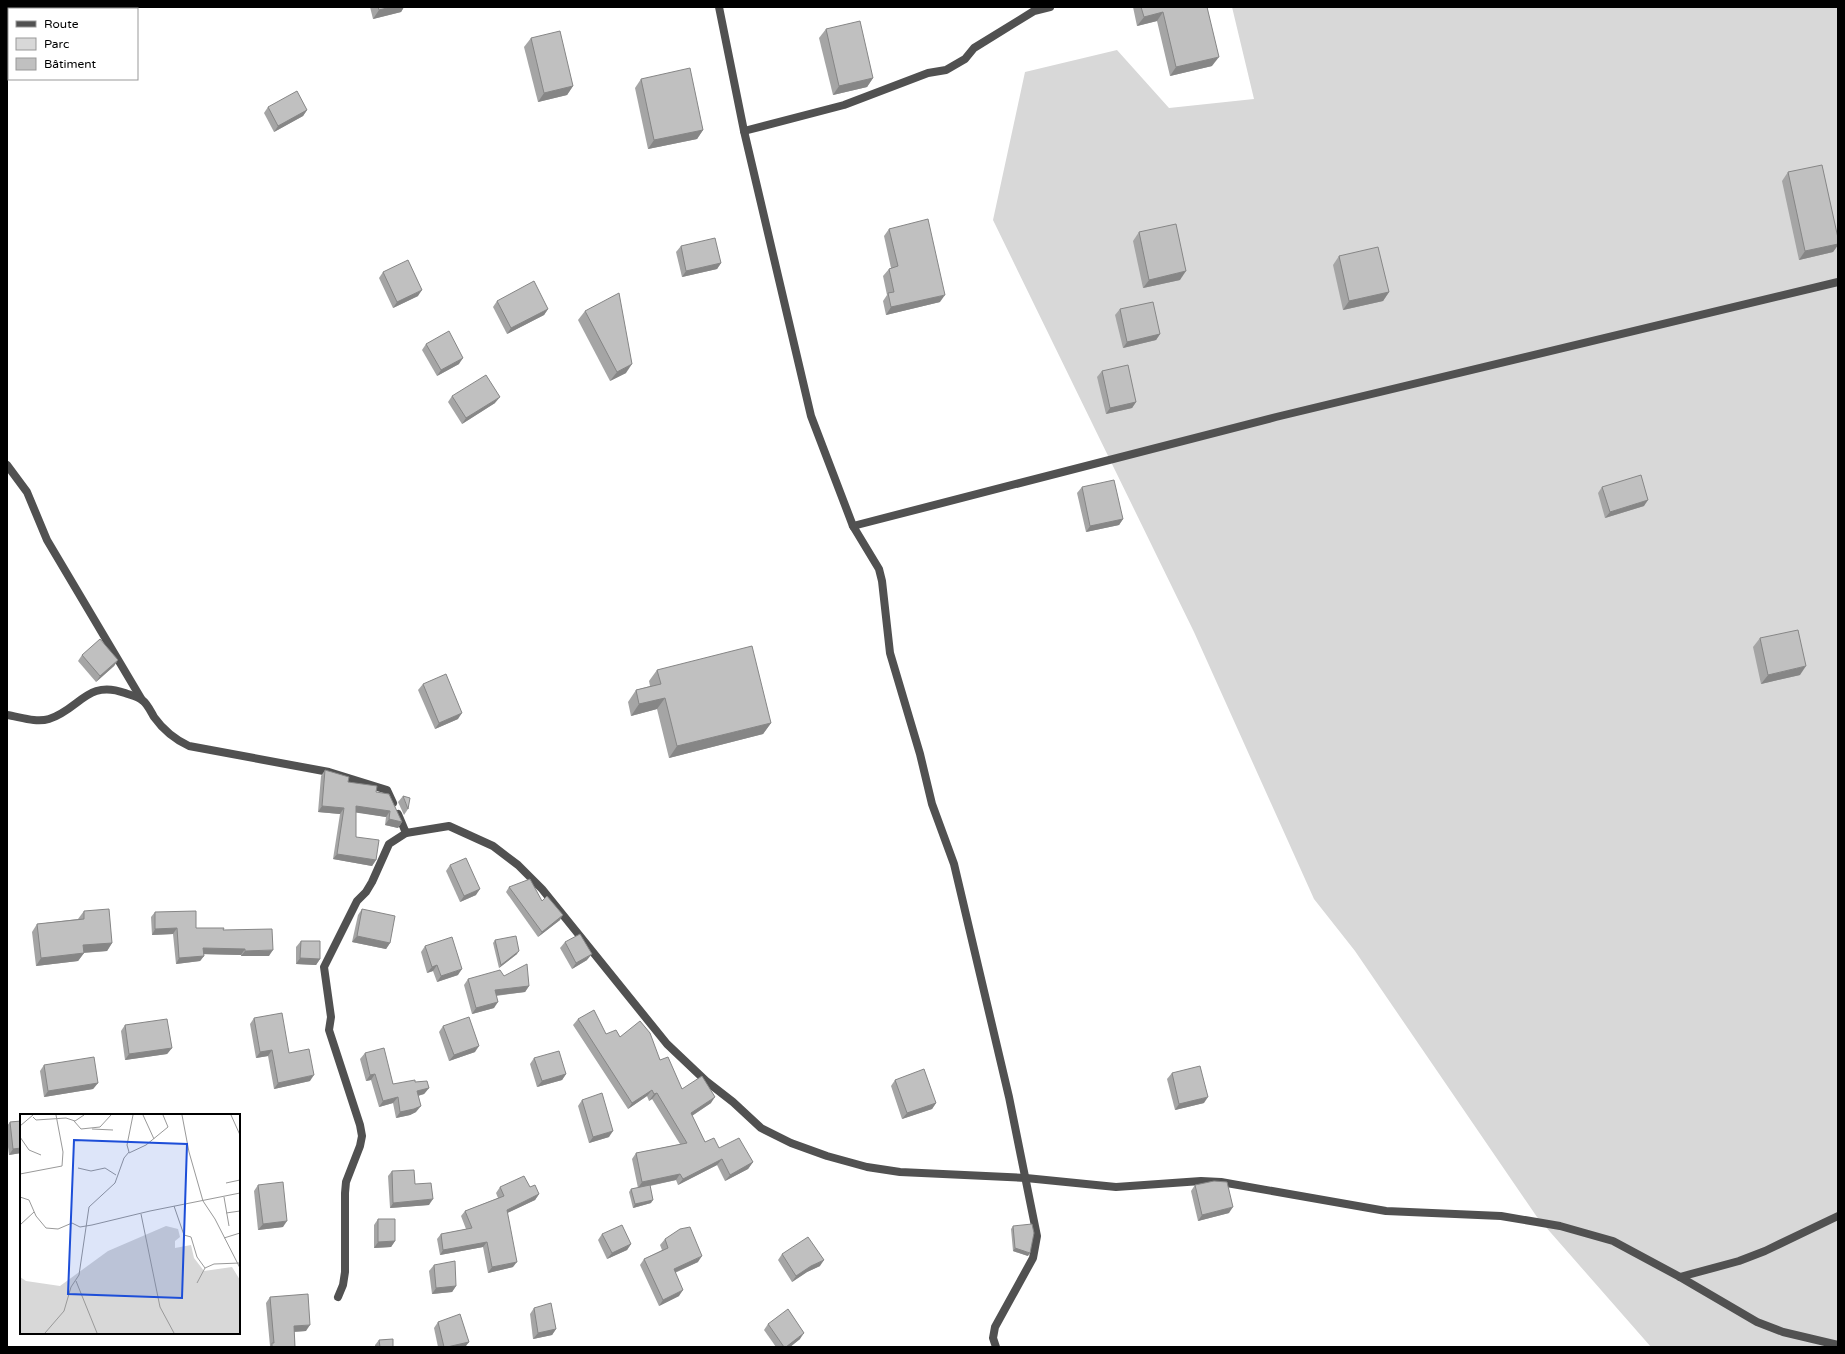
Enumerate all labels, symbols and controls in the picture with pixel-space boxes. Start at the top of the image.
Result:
legend [8,8,138,80]
text: Route [44,17,79,31]
text: Parc [44,37,69,51]
text: Bâtiment [44,57,96,71]
inset map [20,1114,240,1334]

